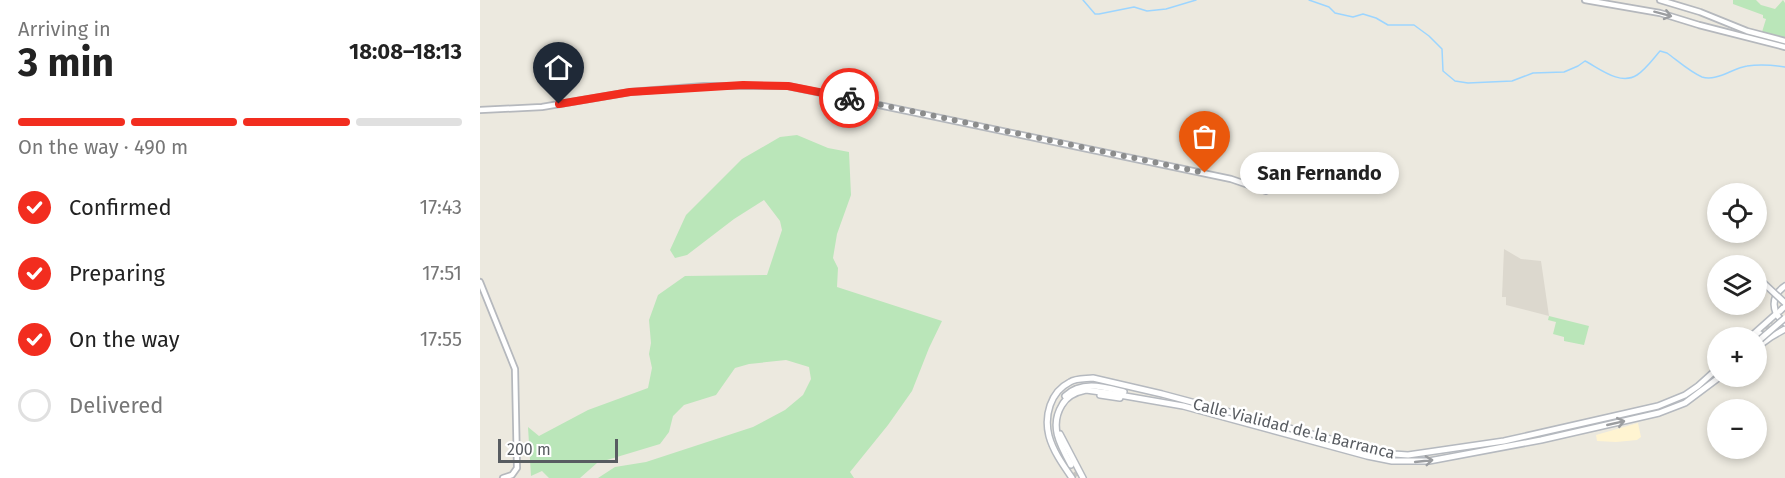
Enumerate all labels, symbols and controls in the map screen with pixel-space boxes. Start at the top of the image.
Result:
one-way arrow [1653,9,1672,20]
text: Arriving in [18,17,111,41]
text: 18:08–18:13 [349,38,462,65]
text: 3 min [18,40,114,86]
pin [533,42,584,104]
icon: home [542,51,575,84]
courier [819,68,879,128]
icon: bike [833,82,866,115]
pin [1179,111,1230,173]
icon: bag [1188,120,1221,153]
text: On the way · 490 m [18,135,188,159]
callout: San Fernando [1241,152,1400,194]
text: San Fernando [1257,161,1382,185]
map controls [1707,183,1767,459]
button: locate [1707,183,1767,243]
icon: check [18,191,51,224]
text: Confirmed [69,194,172,221]
text: 17:43 [419,195,462,219]
button: layers [1707,255,1767,315]
icon: check [18,257,51,290]
text: Preparing [69,260,165,287]
text: 17:51 [422,261,462,285]
icon: check [18,323,51,356]
text: On the way [69,326,180,353]
text: 17:55 [420,327,462,351]
button: + [1707,327,1767,387]
text: Delivered [69,392,164,419]
street label: Calle Vialidad de la Barranca [1191,394,1397,463]
button: − [1707,399,1767,459]
one-way arrow [1605,417,1625,428]
scale bar [498,436,618,464]
text: 200 m [507,440,551,459]
one-way arrow [1414,455,1434,466]

